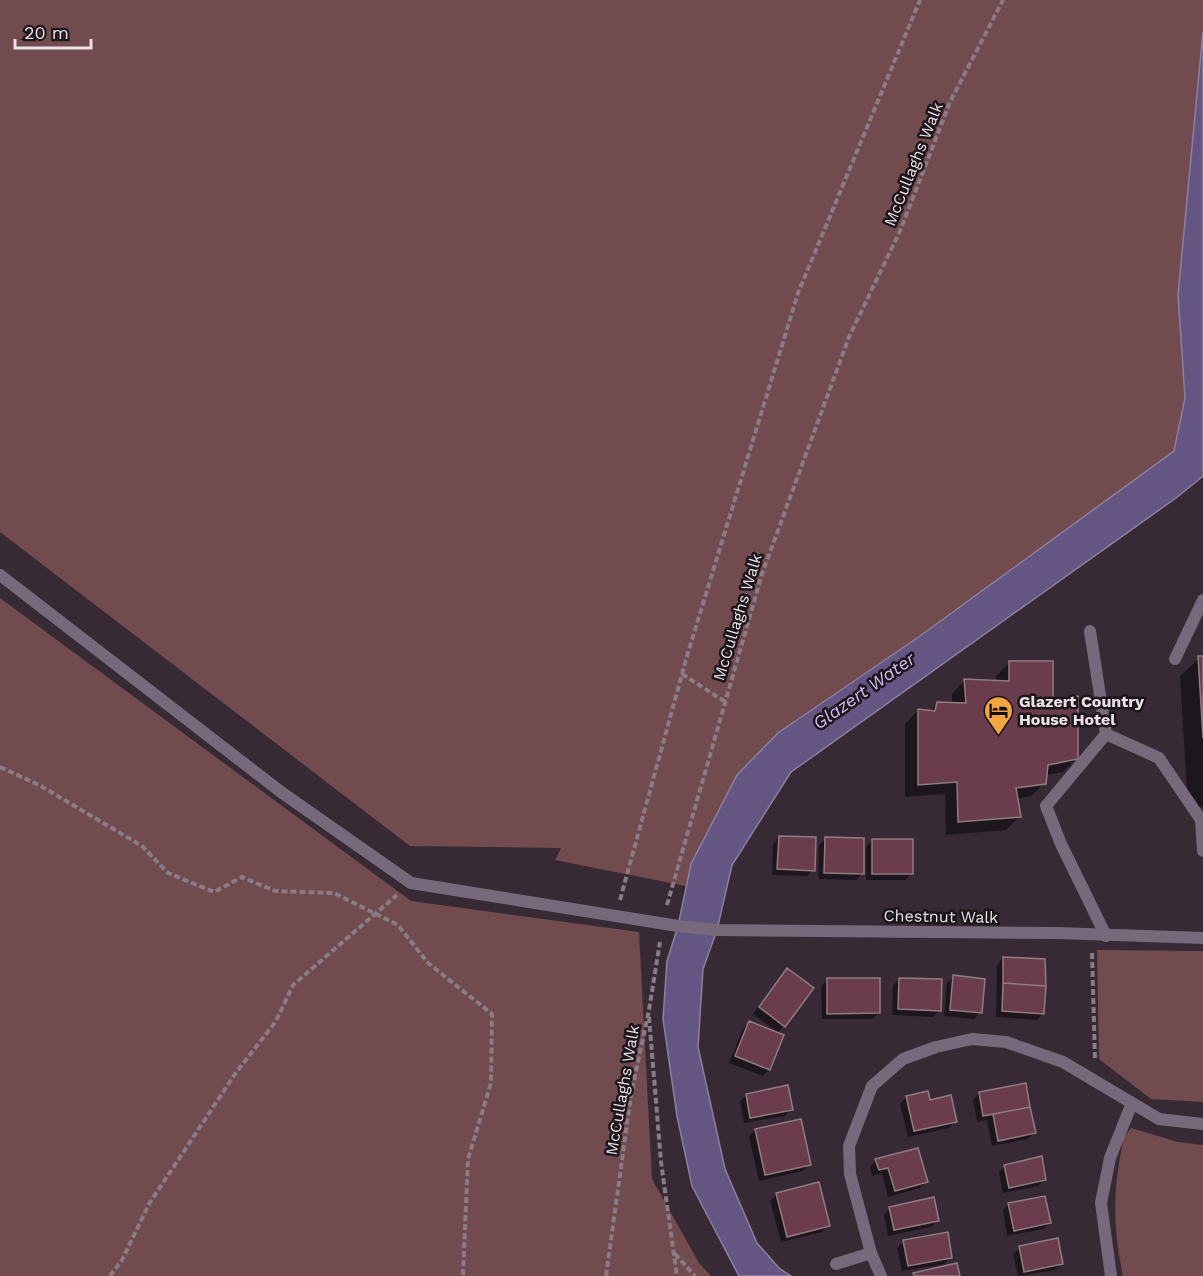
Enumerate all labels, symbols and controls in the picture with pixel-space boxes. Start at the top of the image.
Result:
scale bar [15,12,92,50]
text: 20 m [24,22,69,43]
street label: McCullaghs Walk [880,100,947,229]
street label: McCullaghs Walk [709,551,766,683]
water label: Glazert Water [809,647,920,733]
place label: Glazert Country House Hotel [1019,692,1145,729]
hotel icon: Glazert Country House Hotel [982,694,1014,736]
street label: Chestnut Walk [884,906,998,927]
street label: McCullaghs Walk [602,1024,643,1157]

